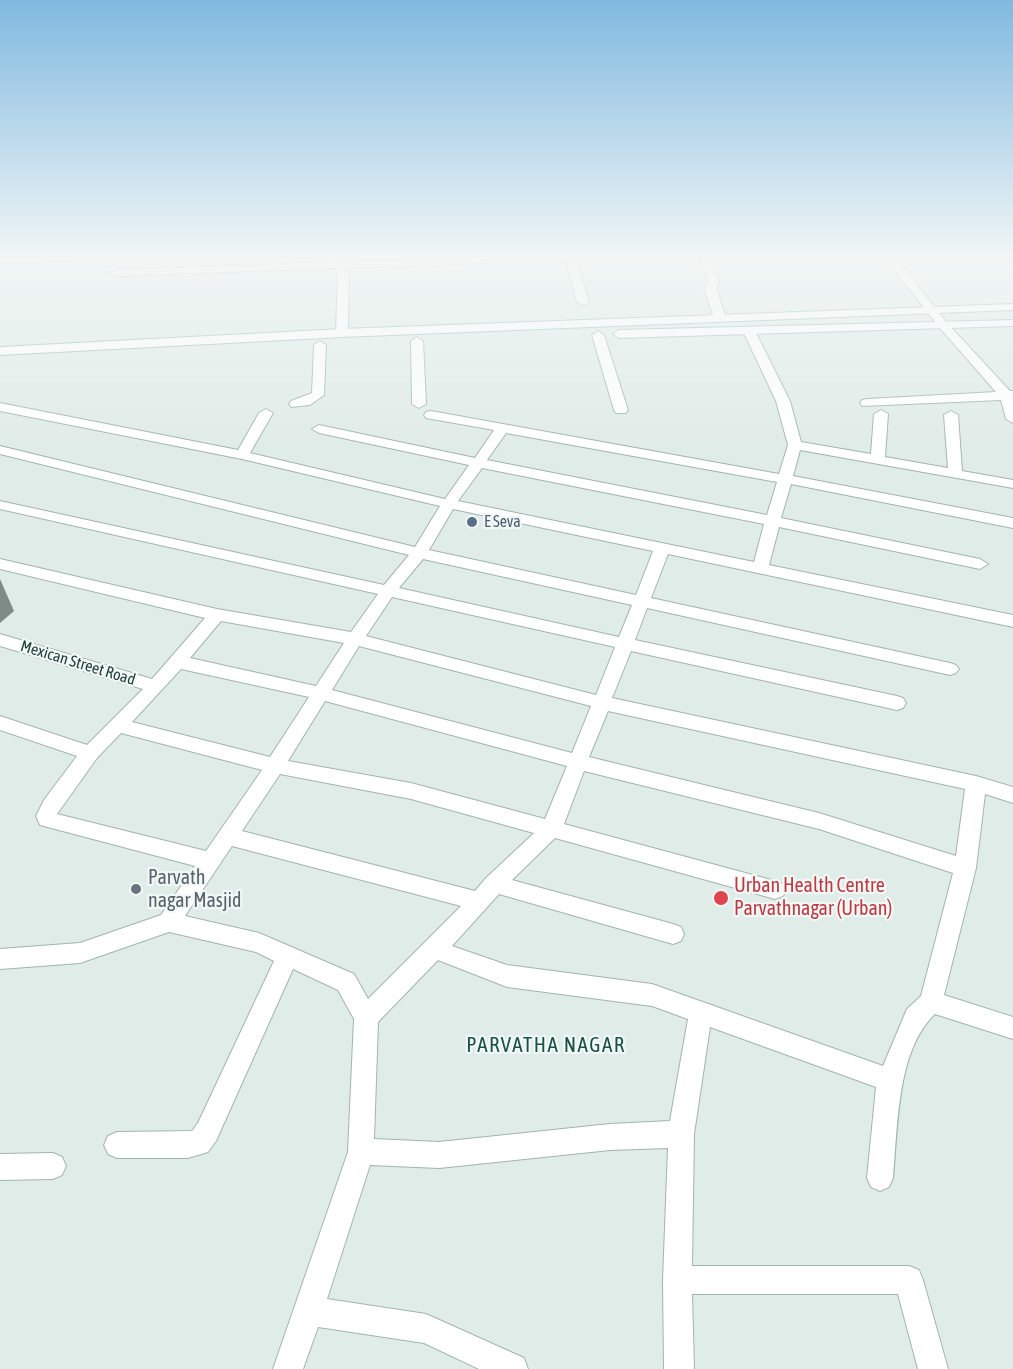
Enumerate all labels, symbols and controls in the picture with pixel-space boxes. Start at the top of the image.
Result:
place label: E Seva [484,512,521,532]
marker: E Seva [465,515,479,529]
street label: Mexican Street Road [18,636,138,690]
place label: Parvath nagar Masjid [148,866,242,913]
place label: Urban Health Centre Parvathnagar (Urban) [734,874,892,921]
marker: Parvath nagar Masjid [129,882,143,896]
marker: Urban Health Centre Parvathnagar (Urban) [712,889,730,907]
district label: PARVATHA NAGAR [466,1032,626,1058]

